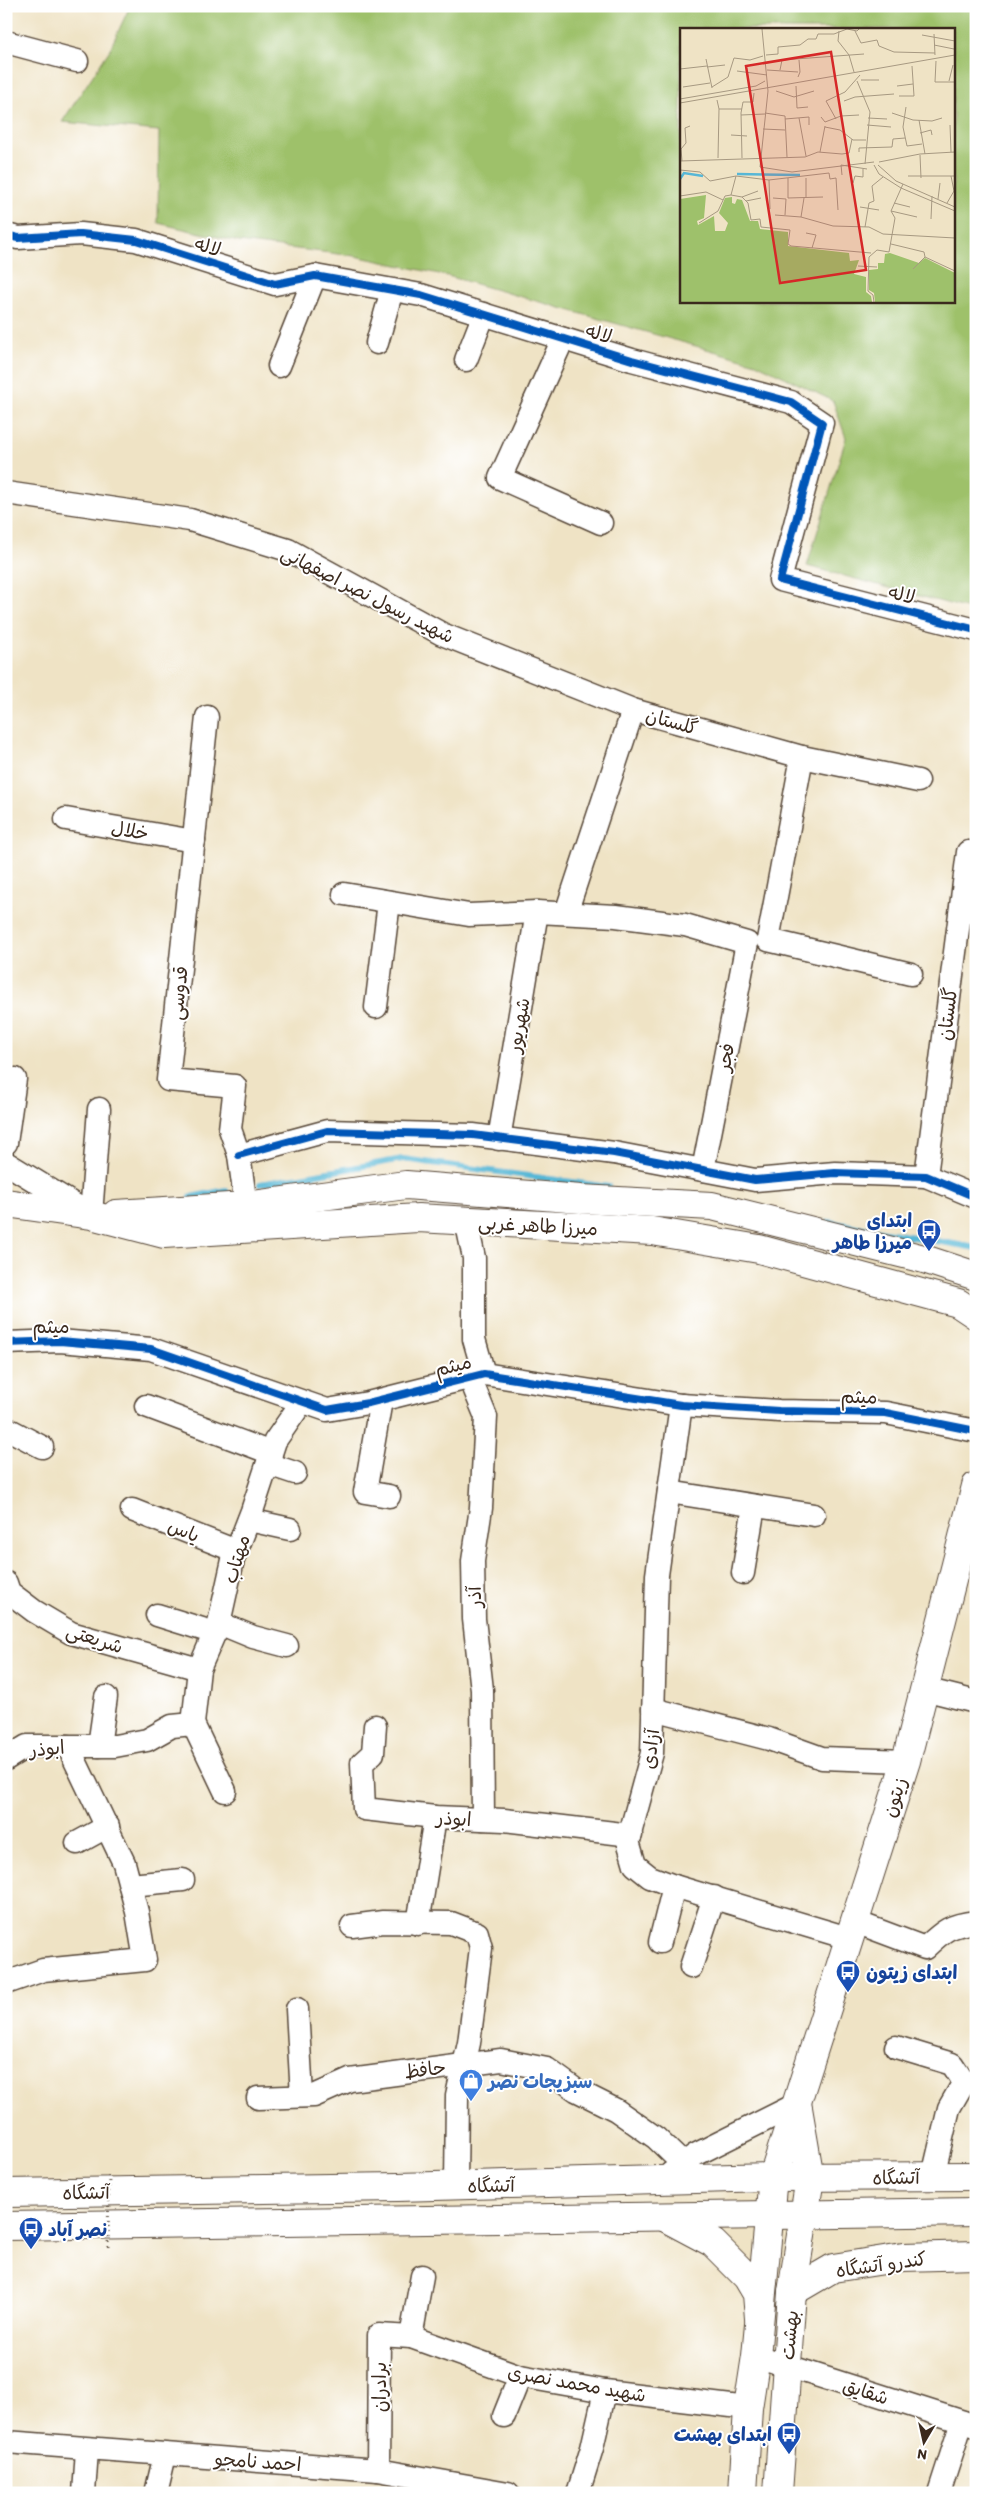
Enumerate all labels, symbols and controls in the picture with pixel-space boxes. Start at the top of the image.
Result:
inset map [680,28,954,302]
street label: لاله [192,232,224,261]
street label: لاله [583,319,615,348]
street label: شهید رسول نصر اصفهانی [277,541,458,649]
street label: لاله [886,580,918,609]
street label: گلستان [643,703,701,740]
street label: خلال [109,816,150,845]
street label: قدوسی [164,965,194,1021]
street label: گلستان [933,986,962,1042]
street label: شهریور [502,996,535,1056]
street label: فجر [711,1041,739,1075]
place label: ابتدای میرزا طاهر [831,1209,912,1254]
street label: میرزا طاهر غربی [477,1211,598,1241]
bus stop icon: ابتدای میرزا طاهر [916,1218,942,1252]
street label: میثم [33,1315,70,1341]
street label: میثم [432,1350,475,1384]
street label: میثم [840,1385,878,1411]
street label: یاس [165,1514,203,1547]
street label: مهتاب [218,1532,255,1586]
street label: آذر [463,1585,486,1610]
street label: شریعتی [63,1619,126,1659]
street label: آزادی [637,1726,665,1770]
street label: ابوذر [26,1736,66,1762]
street label: زیتون [877,1774,912,1820]
street label: ابوذر [434,1806,472,1831]
bus stop icon: ابتدای زیتون [835,1959,861,1993]
place label: ابتدای زیتون [866,1961,958,1985]
street label: حافظ [403,2056,447,2083]
shop icon: سبزیجات نصر [458,2068,484,2102]
place label: سبزیجات نصر [486,2070,592,2094]
street label: آتشگاه [872,2166,921,2189]
street label: آتشگاه [467,2174,516,2197]
street label: آتشگاه [62,2181,111,2204]
bus stop icon: نصر آباد [18,2216,44,2250]
place label: نصر آباد [48,2218,107,2242]
street label: کندرو آتشگاه [834,2247,928,2283]
street label: بهشت [776,2309,803,2361]
street label: شهید محمد نصری [506,2360,648,2407]
street label: برادران [368,2362,391,2412]
street label: شقایق [840,2373,892,2410]
north arrow [900,2416,950,2466]
bus stop icon: ابتدای بهشت [776,2421,802,2455]
place label: ابتدای بهشت [674,2423,772,2447]
text: N [916,2445,928,2463]
street label: احمد نامجو [212,2447,302,2476]

